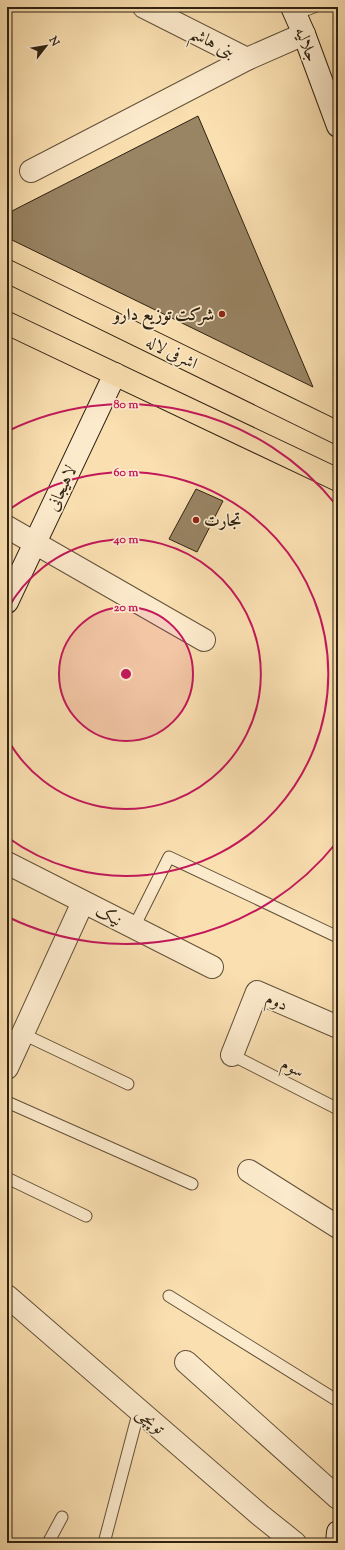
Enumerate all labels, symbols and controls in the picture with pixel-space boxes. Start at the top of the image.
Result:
street label: بنی هاشم [184,22,239,68]
street label: جلالیه [287,24,323,66]
north arrow [26,26,66,66]
text: N [44,33,63,49]
place label: شرکت توزیع دارو [111,304,214,330]
marker: شرکت توزیع دارو [217,309,227,319]
street label: اشرفی لاله [141,331,201,377]
text: 80 m [114,396,138,414]
street label: لاهیجانی [42,462,84,516]
text: 60 m [114,464,138,482]
place label: تجارت [204,510,241,534]
marker: تجارت [191,515,201,525]
text: 40 m [113,531,138,549]
text: 20 m [114,599,138,617]
centre of rings [119,667,133,681]
street label: نیک [91,900,125,934]
street label: دوم [261,987,291,1019]
street label: سوم [276,1053,308,1086]
street label: توپچی [130,1402,170,1441]

